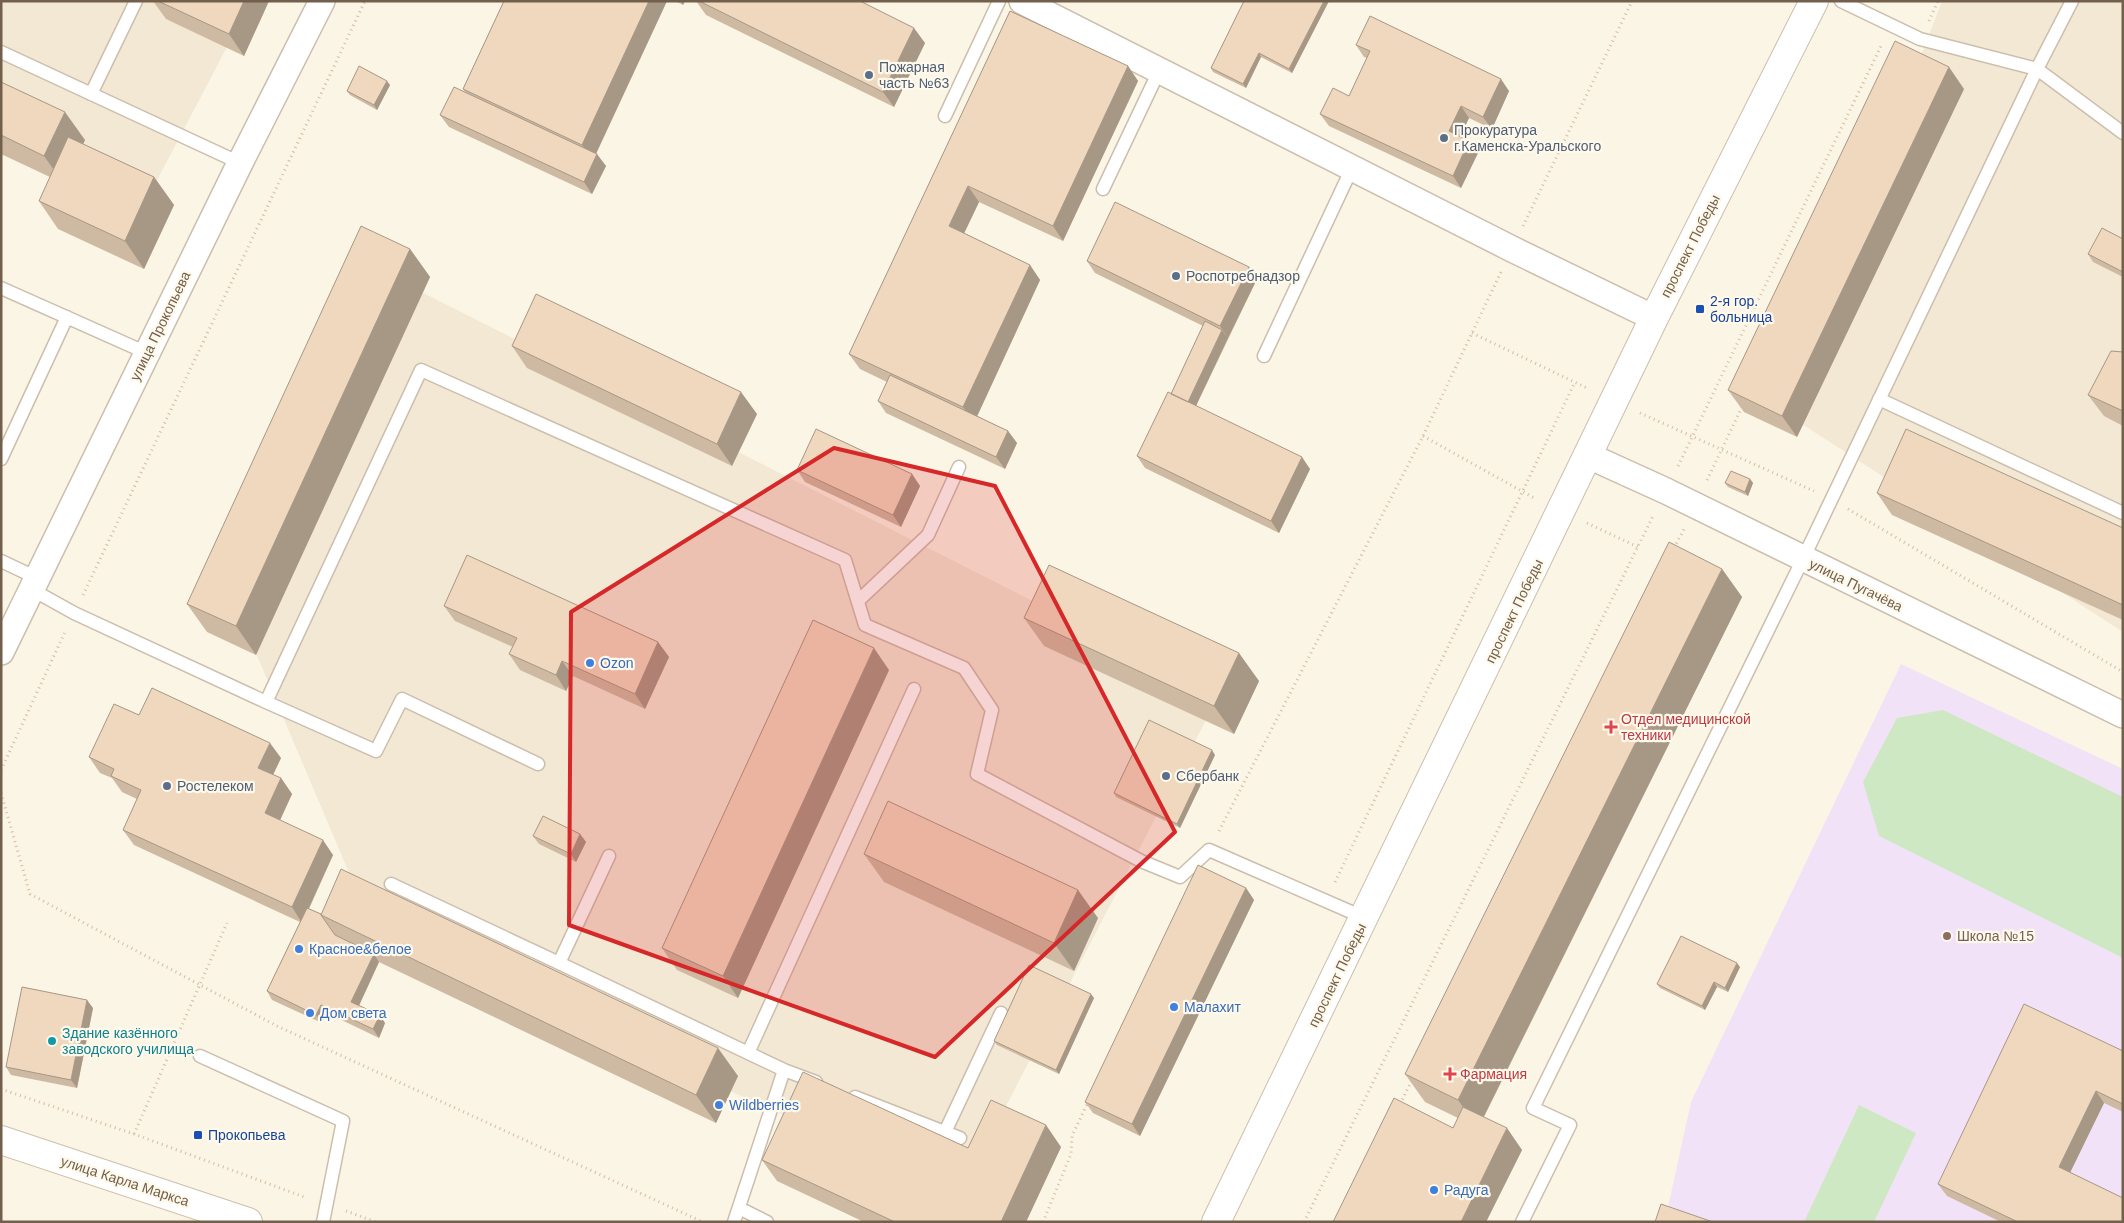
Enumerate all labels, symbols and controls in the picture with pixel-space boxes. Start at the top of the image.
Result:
place label: Пожарная часть №63 [879,59,949,91]
marker: Пожарная часть №63 [863,69,875,81]
place label: Прокуратура г.Каменска-Уральского [1454,122,1601,154]
marker: Прокуратура г.Каменска-Уральского [1438,132,1450,144]
street label: проспект Победы [1657,192,1723,300]
street label: улица Прокопьева [127,268,194,383]
place label: Роспотребнадзор [1186,268,1300,284]
marker: Роспотребнадзор [1170,270,1182,282]
place label: 2-я гор. больница [1710,293,1773,325]
marker: 2-я гор. больница [1694,303,1706,315]
street label: улица Пугачёва [1807,555,1905,615]
street label: проспект Победы [1482,556,1546,666]
place label: Ozon [600,655,633,671]
marker: Ozon [584,657,596,669]
place label: Отдел медицинской техники [1621,711,1751,743]
marker: Отдел медицинской техники [1605,721,1617,733]
place label: Сбербанк [1176,768,1240,784]
marker: Сбербанк [1160,770,1172,782]
place label: Ростелеком [177,778,254,794]
marker: Ростелеком [161,780,173,792]
street label: проспект Победы [1305,920,1369,1030]
place label: Школа №15 [1957,928,2034,944]
marker: Школа №15 [1941,930,1953,942]
place label: Красное&белое [309,941,412,957]
marker: Красное&белое [293,943,305,955]
place label: Малахит [1184,999,1241,1015]
marker: Малахит [1168,1001,1180,1013]
place label: Дом света [320,1005,387,1021]
marker: Дом света [304,1007,316,1019]
place label: Здание казённого заводского училища [62,1025,194,1057]
marker: Здание казённого заводского училища [46,1035,58,1047]
place label: Фармация [1460,1066,1527,1082]
marker: Фармация [1444,1068,1456,1080]
place label: Wildberries [729,1097,799,1113]
marker: Wildberries [713,1099,725,1111]
place label: Прокопьева [208,1127,286,1143]
marker: Прокопьева [192,1129,204,1141]
street label: улица Карла Маркса [59,1153,191,1209]
place label: Радуга [1444,1182,1489,1198]
marker: Радуга [1428,1184,1440,1196]

